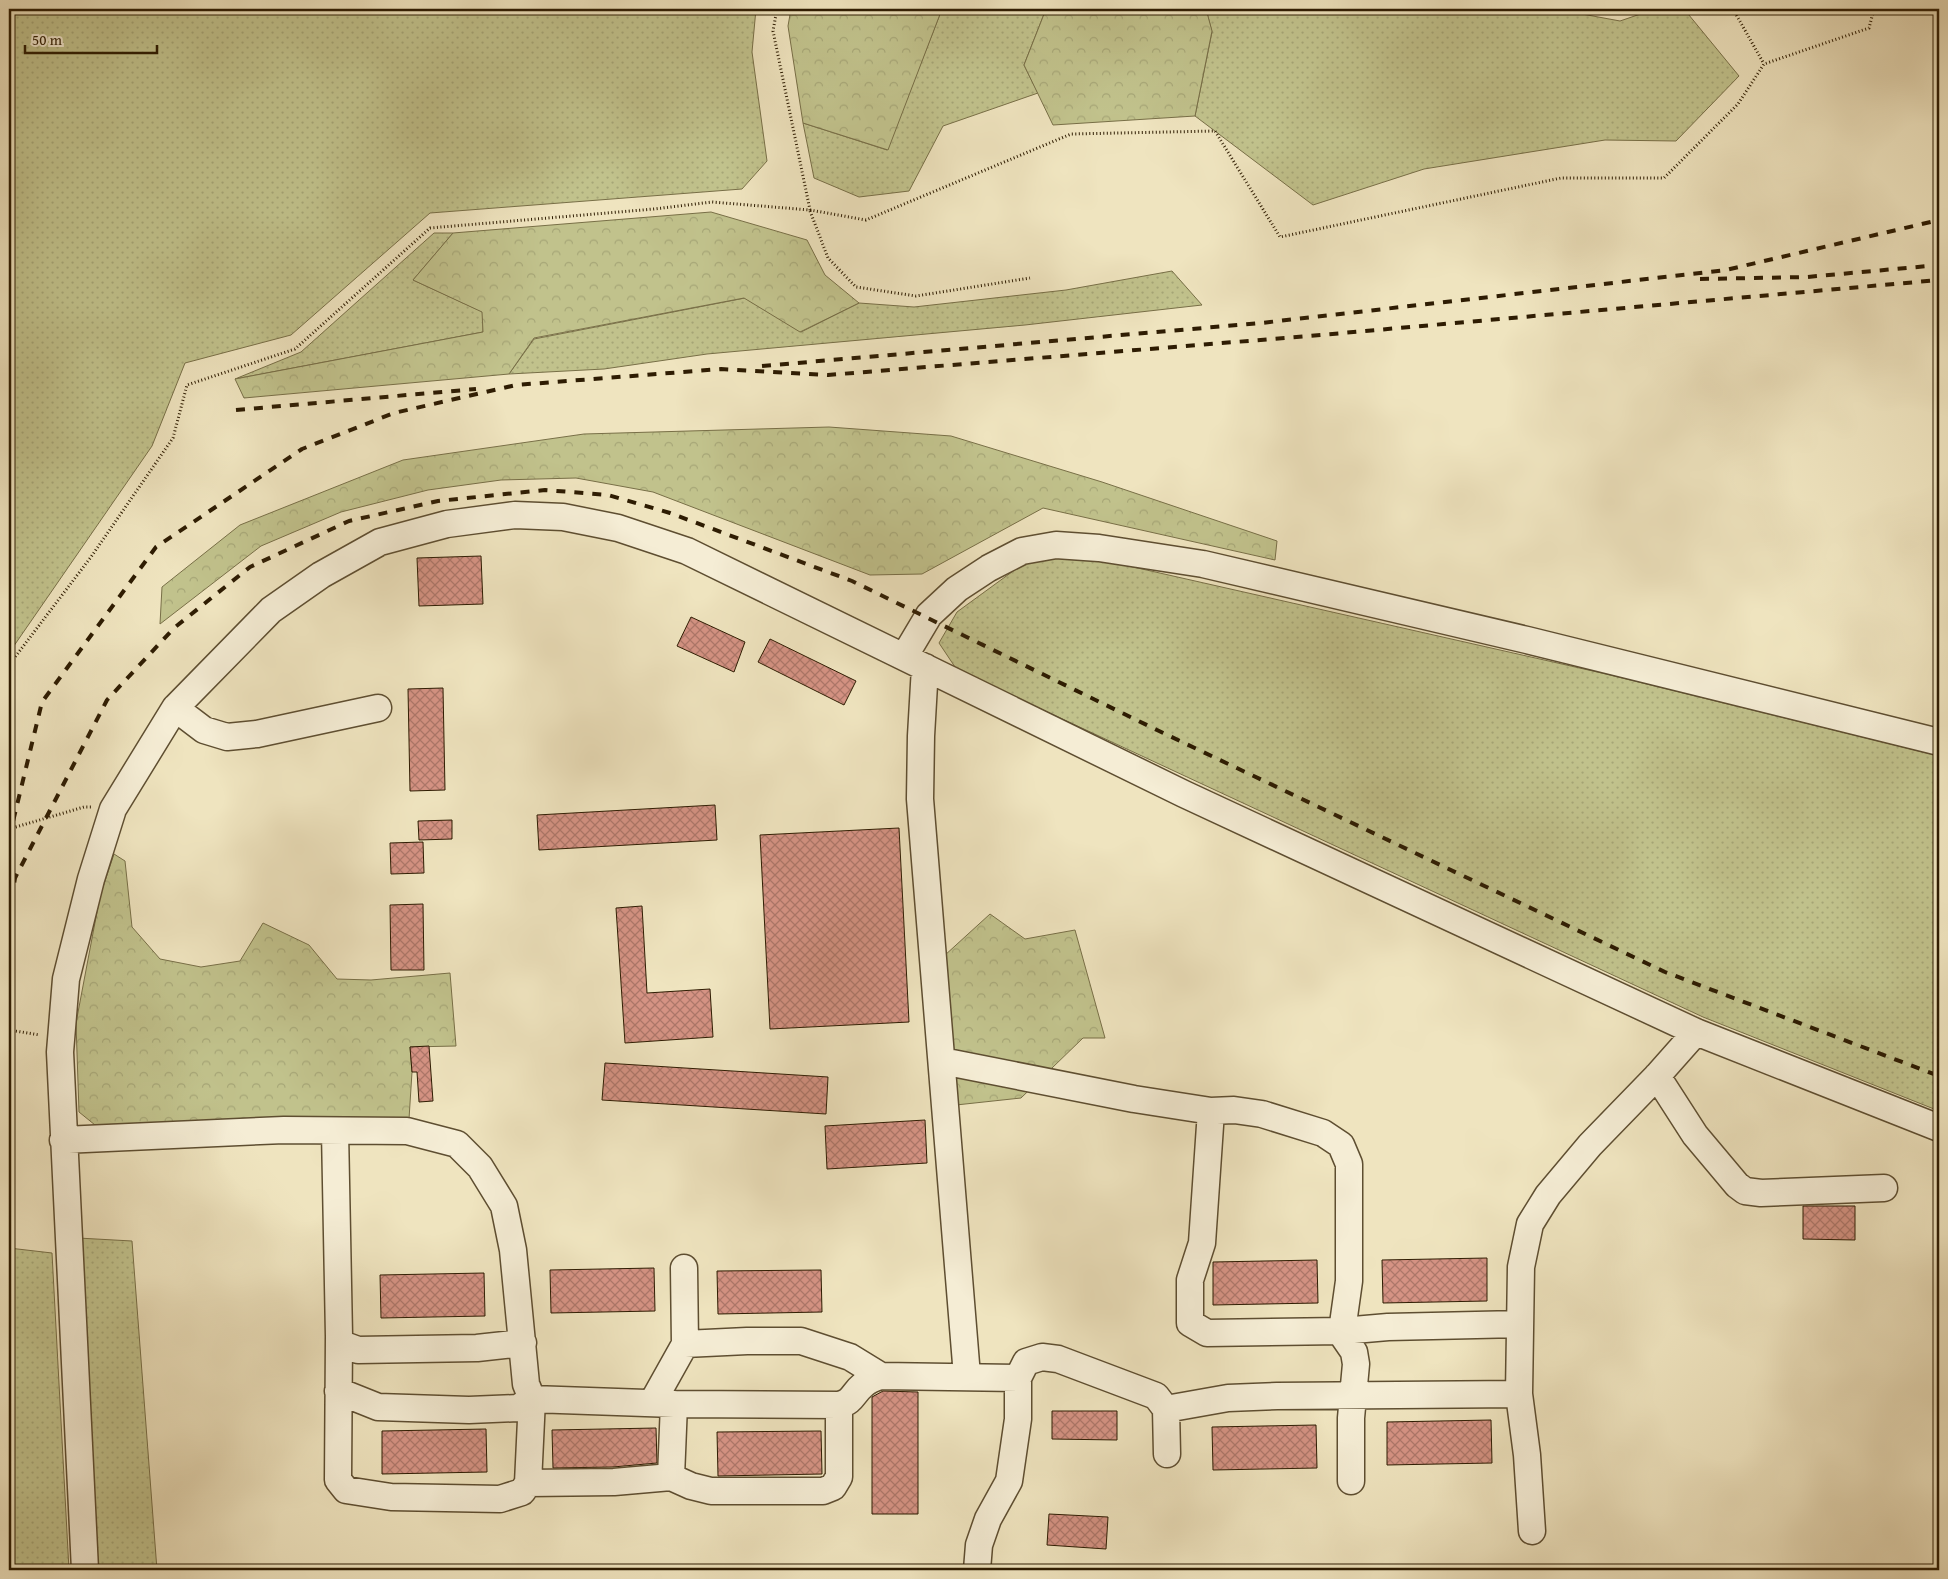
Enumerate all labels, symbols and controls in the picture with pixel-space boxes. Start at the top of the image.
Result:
scale bar [25,22,158,54]
text: 50 m [32,29,63,50]

